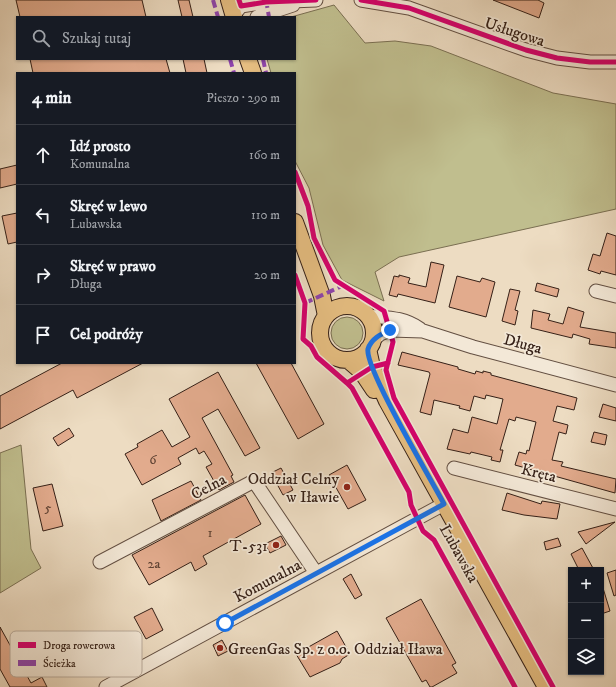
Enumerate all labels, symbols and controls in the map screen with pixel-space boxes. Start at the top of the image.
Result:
street label: Usługowa [482,13,548,51]
search box [16,16,296,60]
icon: search [30,27,52,49]
text: Szukaj tutaj [62,29,131,48]
text: 4 min [32,87,71,109]
text: Pieszo · 290 m [206,90,280,106]
text: Idź prosto [70,137,131,156]
icon: ahead [32,144,54,166]
text: 160 m [249,147,280,163]
text: Komunalna [70,156,130,172]
text: Skręć w lewo [70,197,147,216]
icon: left [32,204,54,226]
text: 110 m [251,207,280,223]
text: Lubawska [70,216,122,232]
text: Skręć w prawo [70,257,156,276]
icon: right [32,264,54,286]
text: 20 m [254,267,280,283]
text: Długa [70,276,102,292]
route end [381,321,399,339]
icon: arrive [32,324,54,346]
text: Cel podróży [70,325,143,344]
street label: Długa [501,329,544,359]
house number: 6 [149,451,157,469]
street label: Kręta [519,459,559,487]
street label: Celna [187,469,230,504]
place label: Oddział Celny w Iławie [248,469,339,507]
marker: Oddział Celny w Iławie [342,482,352,492]
house number: 5 [45,499,52,517]
street label: Lubawska [435,521,483,586]
house number: 1 [207,524,213,542]
place label: T-531 [230,536,268,556]
marker: T-531 [271,540,281,550]
house number: 2a [148,555,160,573]
street label: Komunalna [230,555,305,607]
map controls [568,567,604,675]
button: + [568,567,604,603]
button: − [568,603,604,639]
route start [216,614,234,632]
legend [10,631,142,677]
text: Droga rowerowa [43,639,115,653]
place label: GreenGas Sp. z o.o. Oddział Iława [228,639,443,659]
button: layers [568,639,604,675]
marker: GreenGas Sp. z o.o. Oddział Iława [215,643,225,653]
text: Ścieżka [43,656,76,671]

